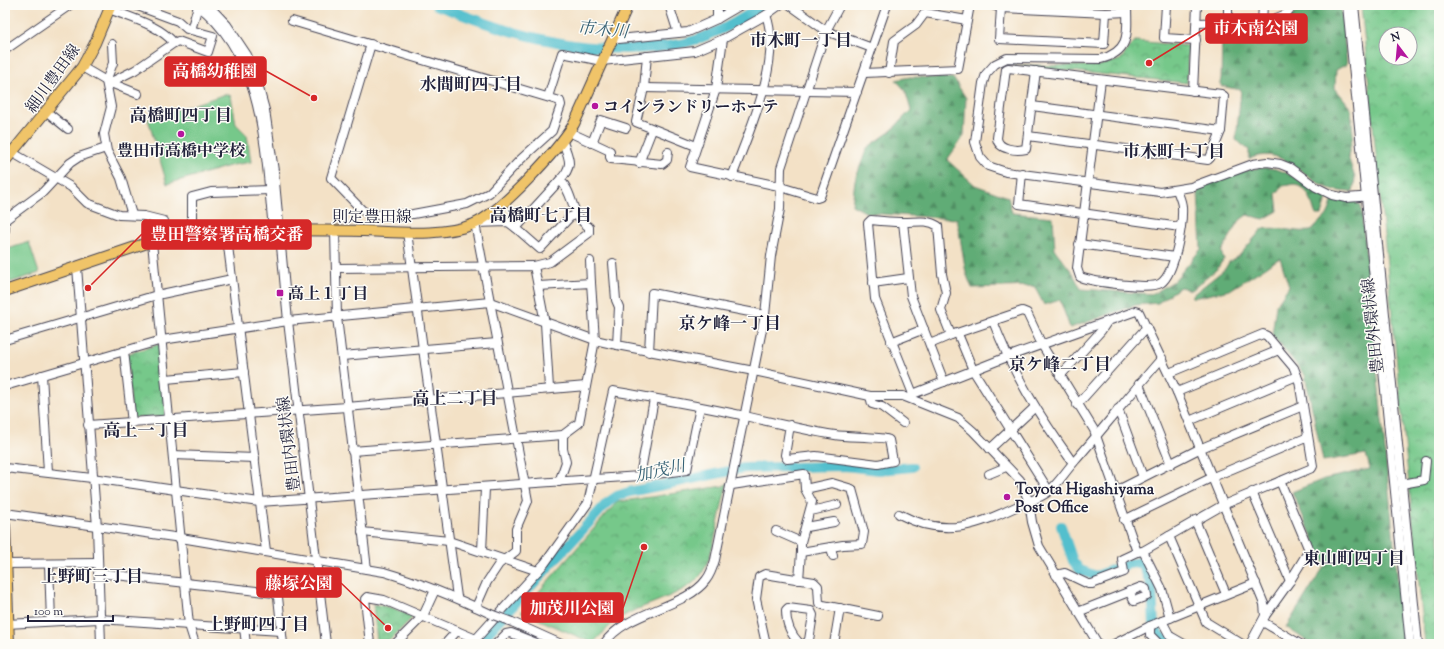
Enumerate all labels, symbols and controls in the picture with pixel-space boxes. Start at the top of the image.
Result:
callout: 市木南公園 [1206,14,1307,43]
water label: 市木川 [576,17,631,45]
text: 市木南公園 [1214,18,1299,42]
north arrow [1378,26,1418,66]
text: N [1388,28,1402,47]
district label: 市木町一丁目 [750,30,852,54]
street label: 細川豊田線 [21,40,87,119]
callout: 高橋幼稚園 [165,57,266,86]
text: 高橋幼稚園 [173,61,258,85]
district label: 水間町四丁目 [420,74,522,98]
place label: コインランドリーホーテ [603,97,779,120]
marker: コインランドリーホーテ [590,101,600,111]
district label: 高橋町四丁目 [130,105,232,129]
marker: 豊田市高橋中学校 [176,129,186,139]
place label: 豊田市高橋中学校 [117,141,246,164]
district label: 市木町十丁目 [1123,141,1225,165]
district label: 高橋町七丁目 [490,205,592,229]
street label: 則定豊田線 [332,207,412,230]
callout: 豊田警察署高橋交番 [142,220,311,249]
text: 豊田警察署高橋交番 [151,224,304,248]
street label: 豊田外環状線 [1358,277,1391,375]
place label: 高上１丁目 [288,284,368,307]
marker: 高上１丁目 [275,288,285,298]
district label: 京ケ峰一丁目 [679,313,781,337]
district label: 京ケ峰二丁目 [1009,354,1111,378]
district label: 高上二丁目 [413,388,498,412]
street label: 豊田内環状線 [273,395,308,493]
district label: 高上一丁目 [104,420,189,444]
water label: 加茂川 [633,455,690,489]
place label: Toyota Higashiyama Post Office [1015,479,1155,520]
marker: Toyota Higashiyama Post Office [1002,492,1012,502]
district label: 東山町四丁目 [1303,548,1405,572]
district label: 上野町三丁目 [41,566,143,590]
callout: 藤塚公園 [257,568,341,597]
text: 藤塚公園 [265,573,333,597]
callout: 加茂川公園 [522,593,623,622]
scale bar [28,597,113,623]
text: 加茂川公園 [530,598,615,622]
text: 100 m [34,603,63,621]
district label: 上野町四丁目 [207,614,309,638]

